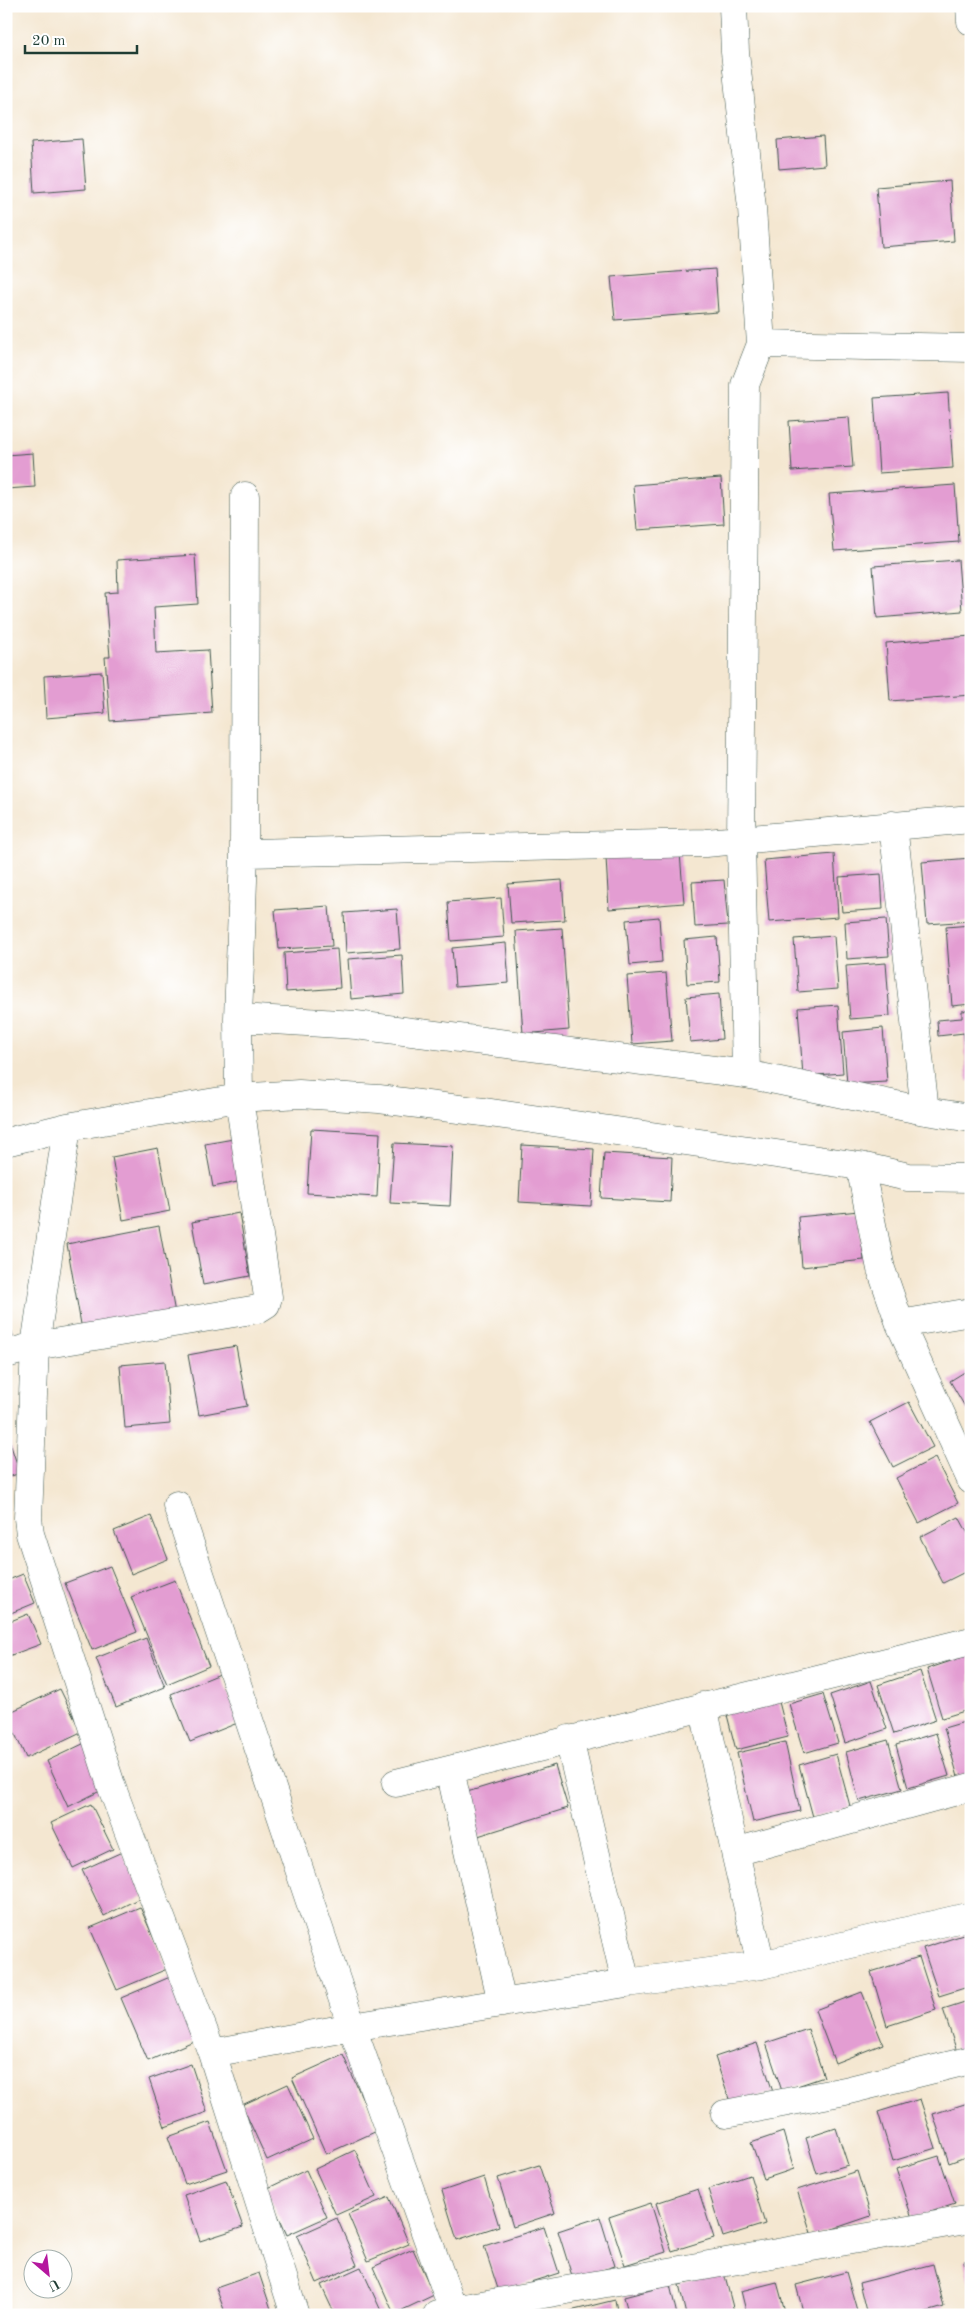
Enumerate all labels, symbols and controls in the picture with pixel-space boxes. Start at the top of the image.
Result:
scale bar [25,22,138,54]
text: 20 m [32,34,66,49]
north arrow [22,2248,72,2298]
text: U [45,2276,62,2293]

